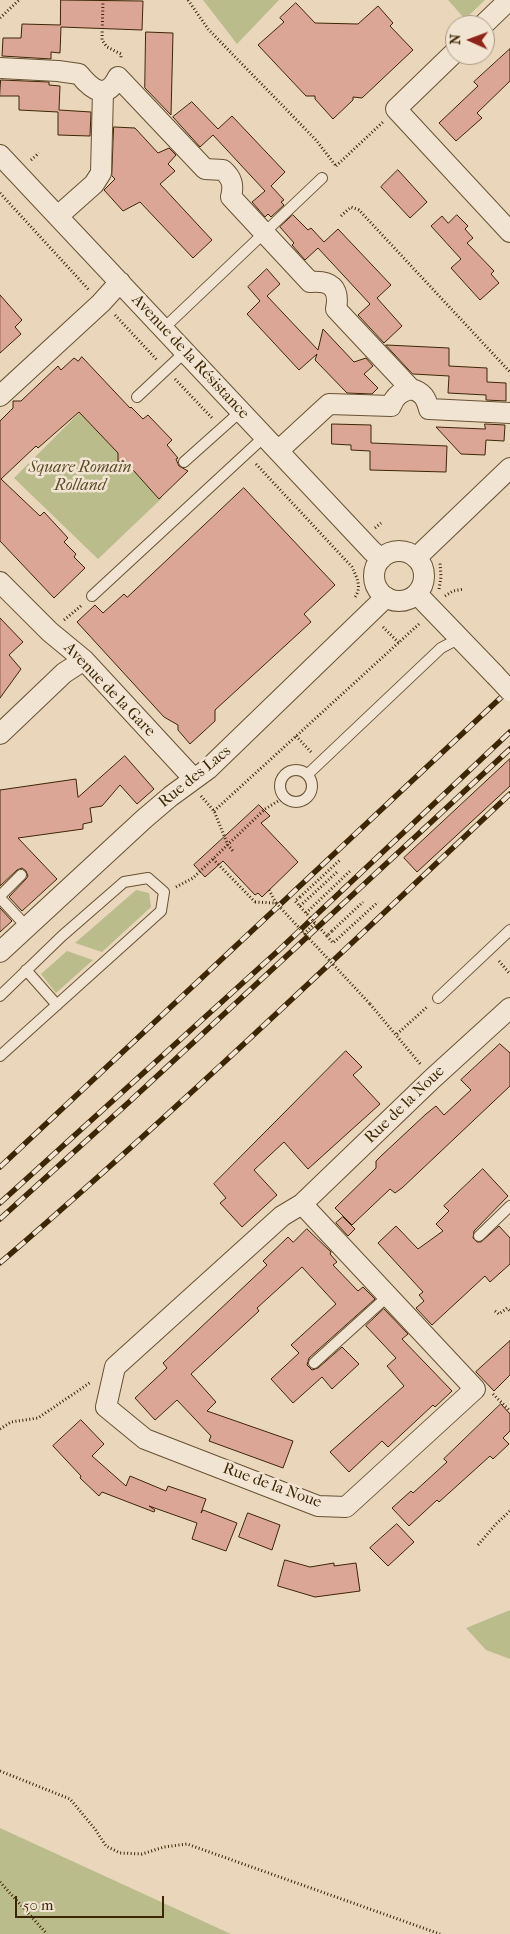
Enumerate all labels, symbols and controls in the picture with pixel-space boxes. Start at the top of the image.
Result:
north arrow [445,15,495,65]
text: N [447,34,464,45]
street label: Avenue de la Résistance [127,291,253,423]
park label: Square Romain Rolland [29,458,131,496]
street label: Avenue de la Gare [59,639,159,741]
street label: Rue des Lacs [155,742,235,812]
street label: Rue de la Noue [361,1062,449,1148]
street label: Rue de la Noue [220,1459,324,1513]
scale bar [18,1886,166,1918]
text: 50 m [23,1896,53,1914]

